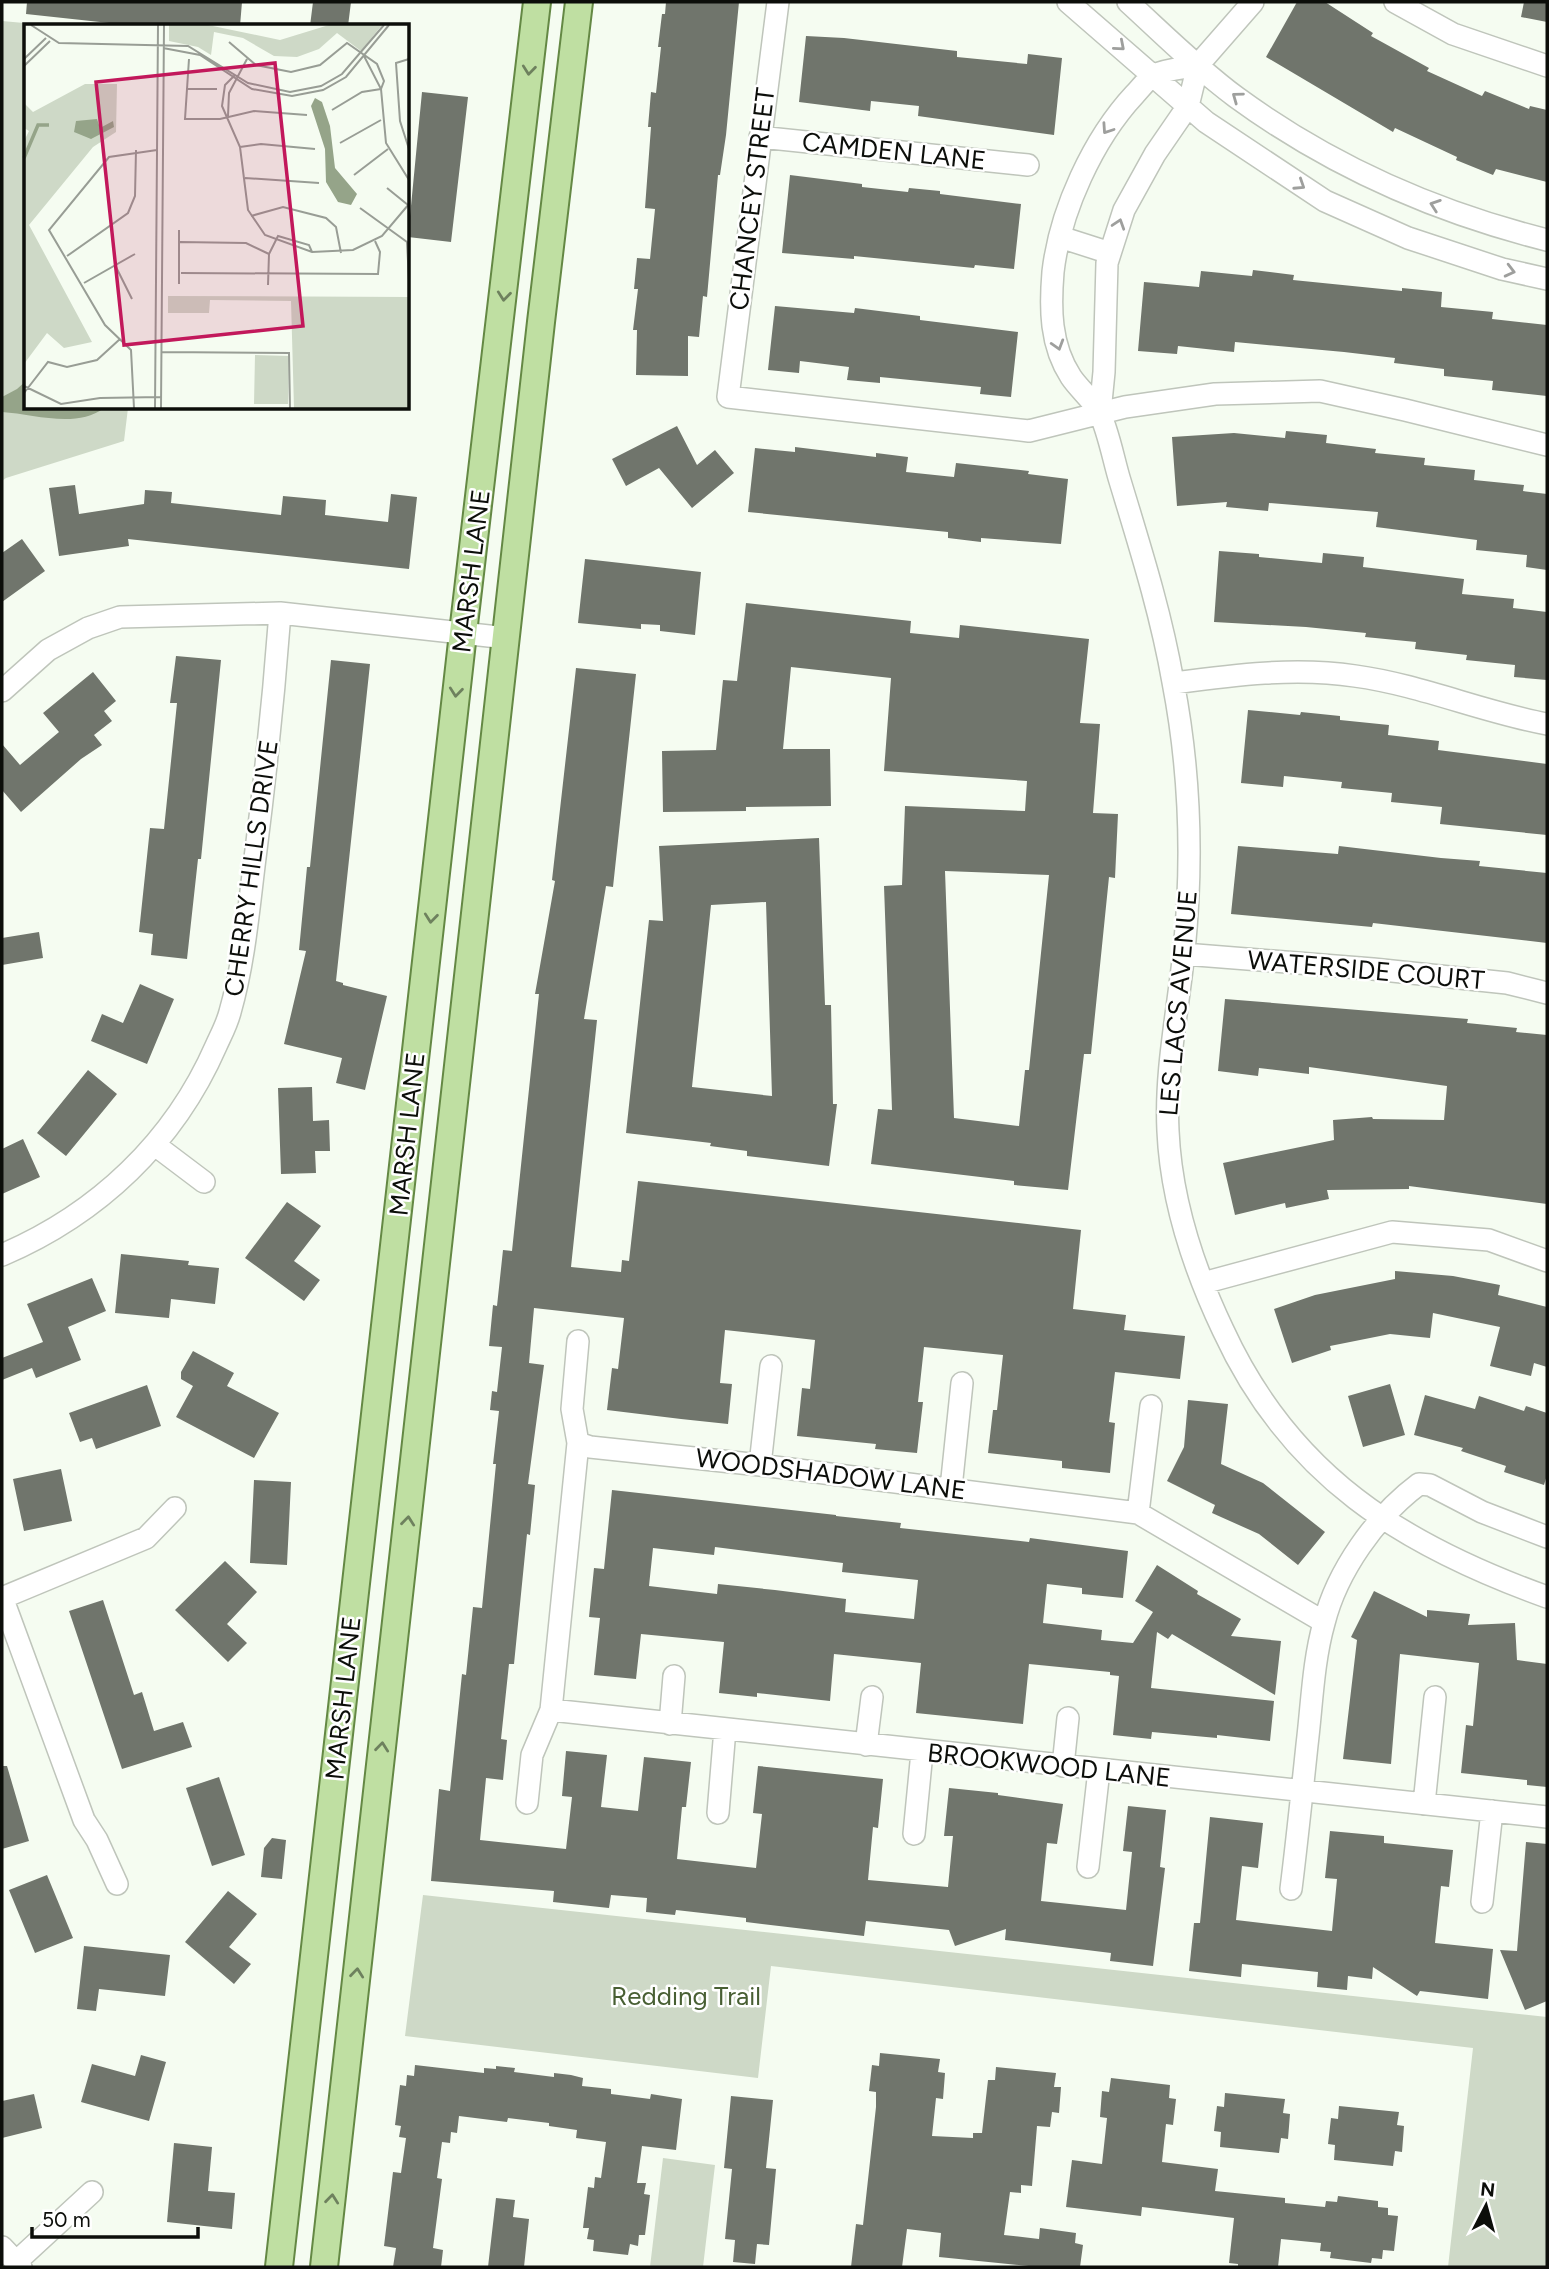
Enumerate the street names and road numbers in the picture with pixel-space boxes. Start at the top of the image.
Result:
street label: CHANCEY STREET [722,85,782,312]
street label: CAMDEN LANE [800,125,988,177]
street label: MARSH LANE [445,487,497,655]
street label: CHERRY HILLS DRIVE [217,738,285,998]
street label: LES LACS AVENUE [1152,889,1204,1117]
street label: WATERSIDE COURT [1246,944,1487,996]
street label: MARSH LANE [382,1051,432,1217]
street label: WOODSHADOW LANE [694,1442,968,1506]
street label: MARSH LANE [318,1615,368,1781]
street label: BROOKWOOD LANE [926,1736,1172,1794]

